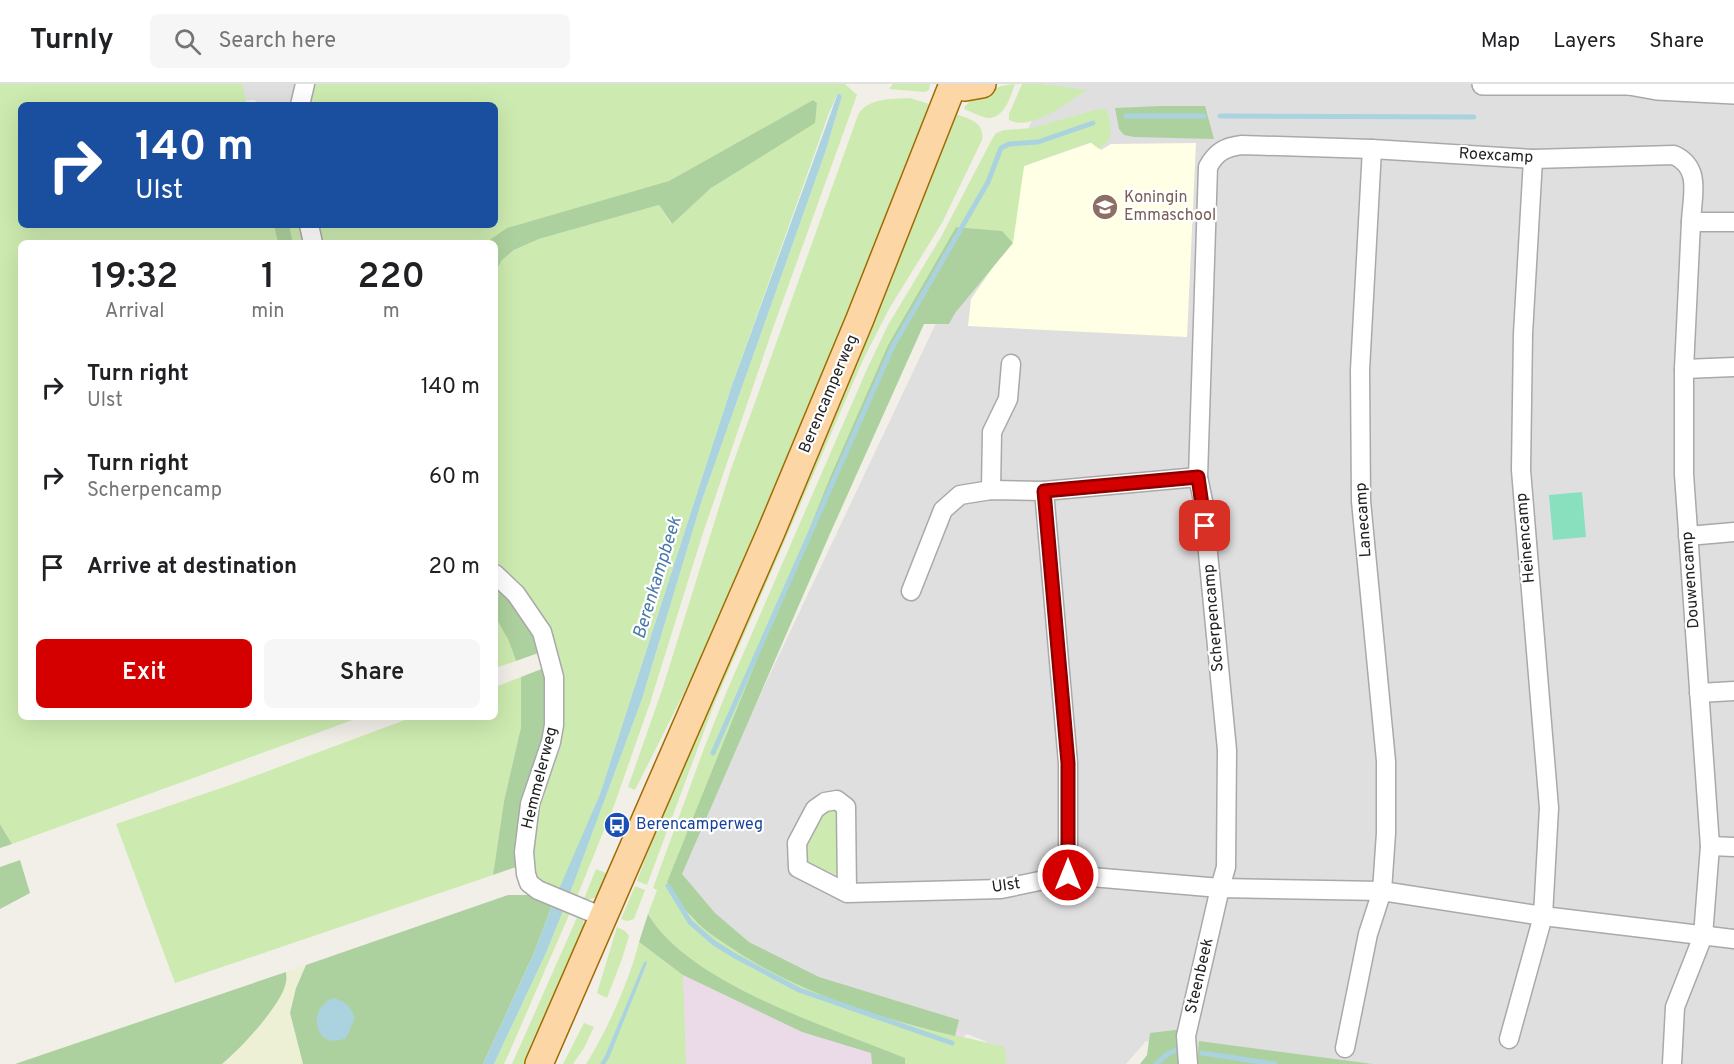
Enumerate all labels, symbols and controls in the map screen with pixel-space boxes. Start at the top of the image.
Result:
search box [150,14,570,68]
text: Turnly [30,23,114,59]
icon: search [171,25,204,58]
text: Search here [219,28,336,55]
text: Map [1481,28,1520,55]
text: Layers [1553,28,1616,55]
text: Share [1649,28,1704,55]
text: 140 m [135,122,254,175]
icon: right [36,126,114,204]
street label: Roexcamp [1458,144,1534,168]
text: Ulst [135,174,183,208]
place label: Koningin Emmaschool [1124,188,1216,226]
school or university icon: Koningin Emmaschool [1090,192,1120,222]
text: 19:32 [91,255,178,301]
text: 1 [261,255,275,301]
text: 220 [358,255,425,301]
text: Arrival [105,299,164,325]
text: min [251,299,285,325]
text: m [383,299,400,325]
street label: Berencamperweg [795,332,863,456]
text: Turn right [87,361,189,388]
icon: right [36,371,69,404]
text: 140 m [421,374,480,401]
text: Ulst [87,388,123,414]
text: Turn right [87,451,189,478]
icon: right [36,461,69,494]
text: 60 m [429,464,480,491]
text: Scherpencamp [87,478,222,504]
street label: Lanecamp [1351,482,1377,558]
street label: Heinencamp [1512,492,1540,584]
pin [1179,500,1230,551]
icon: arrive [1188,509,1221,542]
water label: Berenkampbeek [629,513,688,642]
street label: Douwencamp [1678,531,1704,629]
icon: arrive [36,551,69,584]
text: Arrive at destination [87,554,297,581]
text: 20 m [429,554,480,581]
street label: Scherpencamp [1199,563,1229,673]
button: Exit [36,639,252,708]
button: Share [264,639,480,708]
street label: Hemmelerweg [518,725,562,831]
bus stop icon: Berencamperweg [602,810,632,840]
place label: Berencamperweg [636,815,763,835]
position arrow [1036,843,1100,907]
street label: Ulst [990,874,1022,898]
street label: Steenbeek [1182,936,1218,1016]

